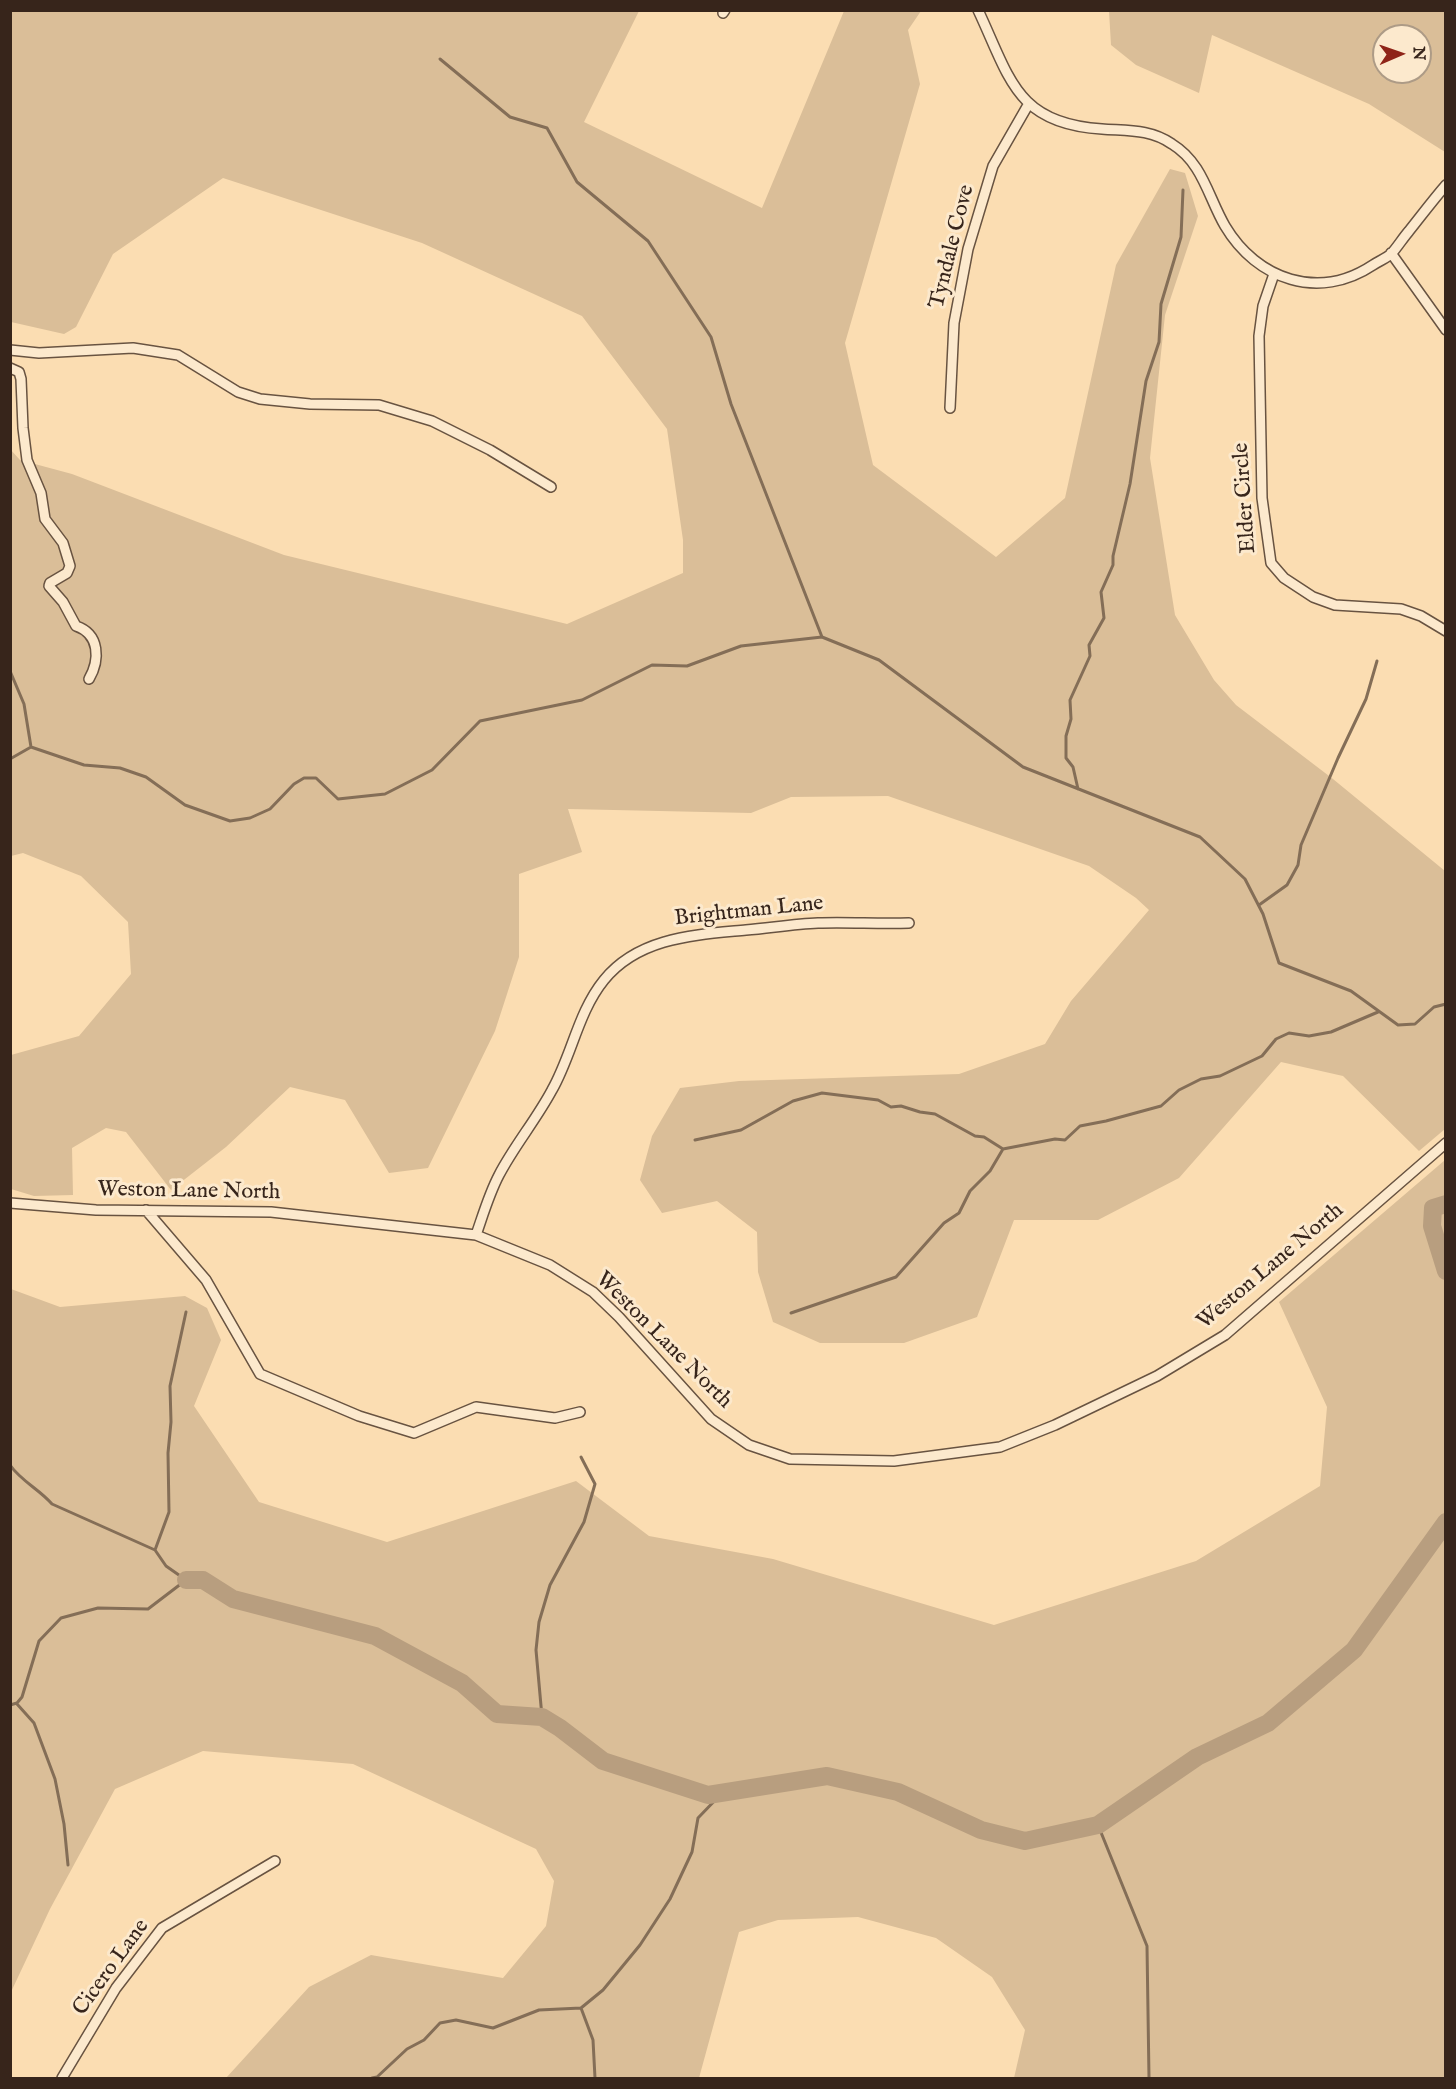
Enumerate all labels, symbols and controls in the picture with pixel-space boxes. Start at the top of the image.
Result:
north arrow [1372,24,1432,84]
text: N [1408,46,1428,61]
street label: Tyndale Cove [925,182,981,312]
street label: Elder Circle [1229,442,1263,554]
street label: Brightman Lane [673,891,825,933]
street label: Weston Lane North [97,1177,281,1207]
street label: Weston Lane North [1192,1198,1350,1336]
street label: Weston Lane North [589,1267,737,1415]
street label: Cicero Lane [68,1915,156,2021]

